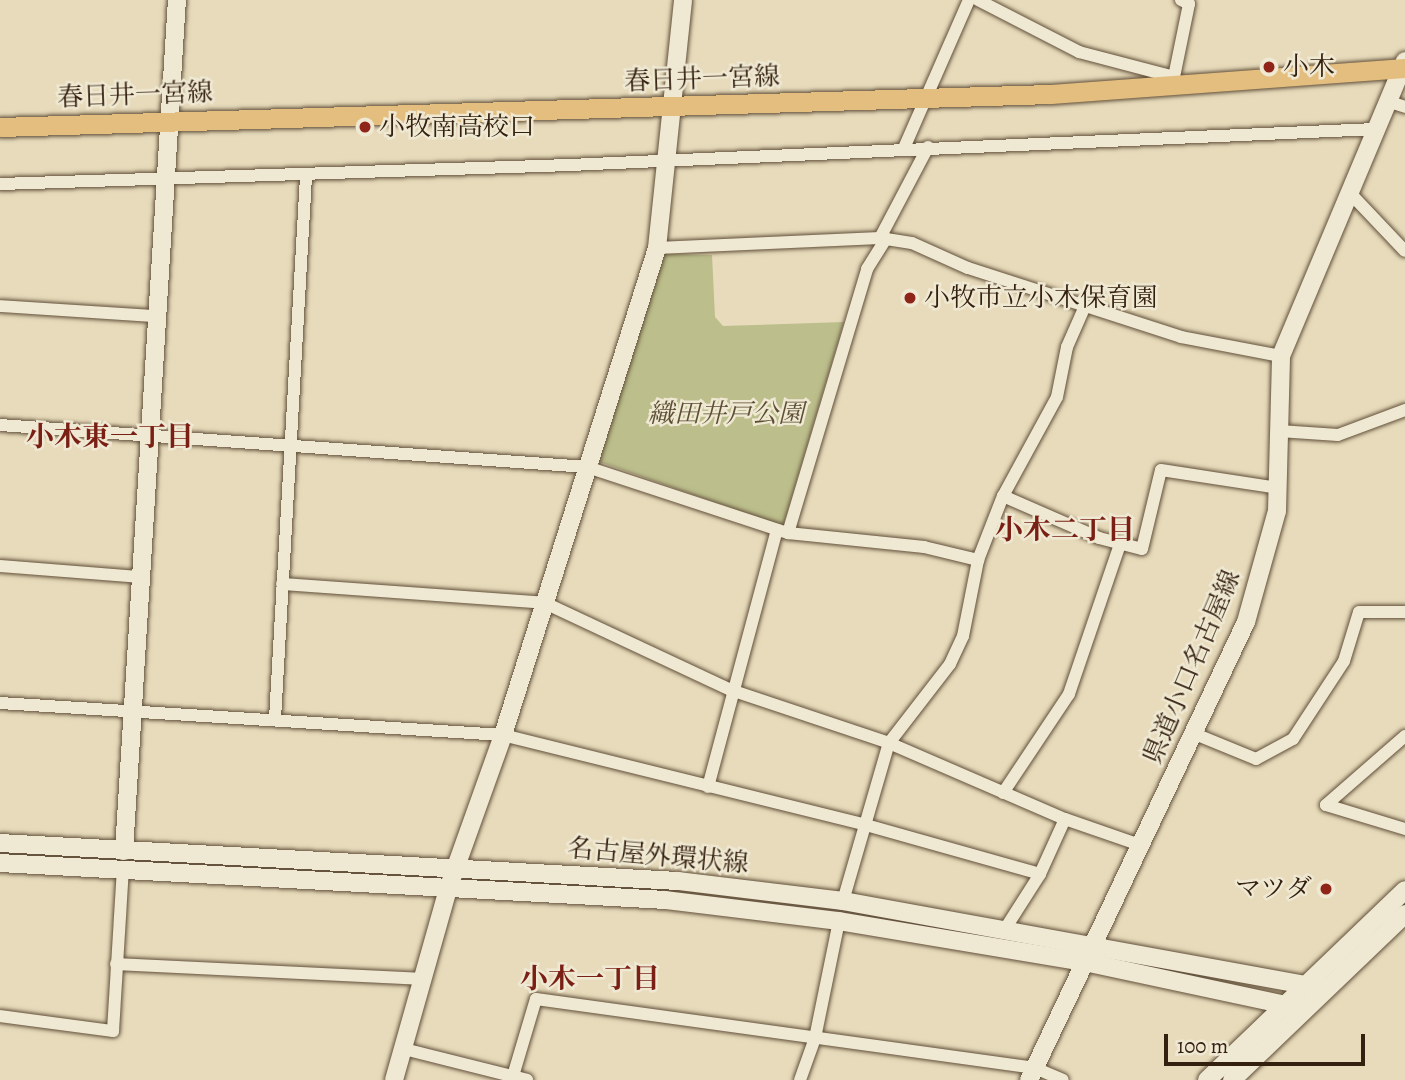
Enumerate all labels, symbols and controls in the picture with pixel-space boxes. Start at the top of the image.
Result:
place label: 小木 [1283,51,1335,83]
marker: 小木 [1261,59,1277,75]
street label: 春日井一宮線 [624,61,780,97]
street label: 春日井一宮線 [57,77,213,113]
place label: 小牧南高校口 [379,111,535,143]
marker: 小牧南高校口 [357,119,373,135]
place label: 小牧市立小木保育園 [924,282,1158,314]
marker: 小牧市立小木保育園 [902,290,918,306]
park label: 織田井戸公園 [648,398,804,430]
district label: 小木東一丁目 [26,420,194,454]
district label: 小木二丁目 [995,513,1135,547]
street label: 県道小口名古屋線 [1137,565,1247,769]
street label: 名古屋外環状線 [566,833,750,879]
place label: マツダ [1234,873,1312,905]
marker: マツダ [1318,881,1334,897]
district label: 小木一丁目 [520,962,660,996]
scale bar [1167,1020,1368,1064]
text: 100 m [1177,1032,1228,1060]

